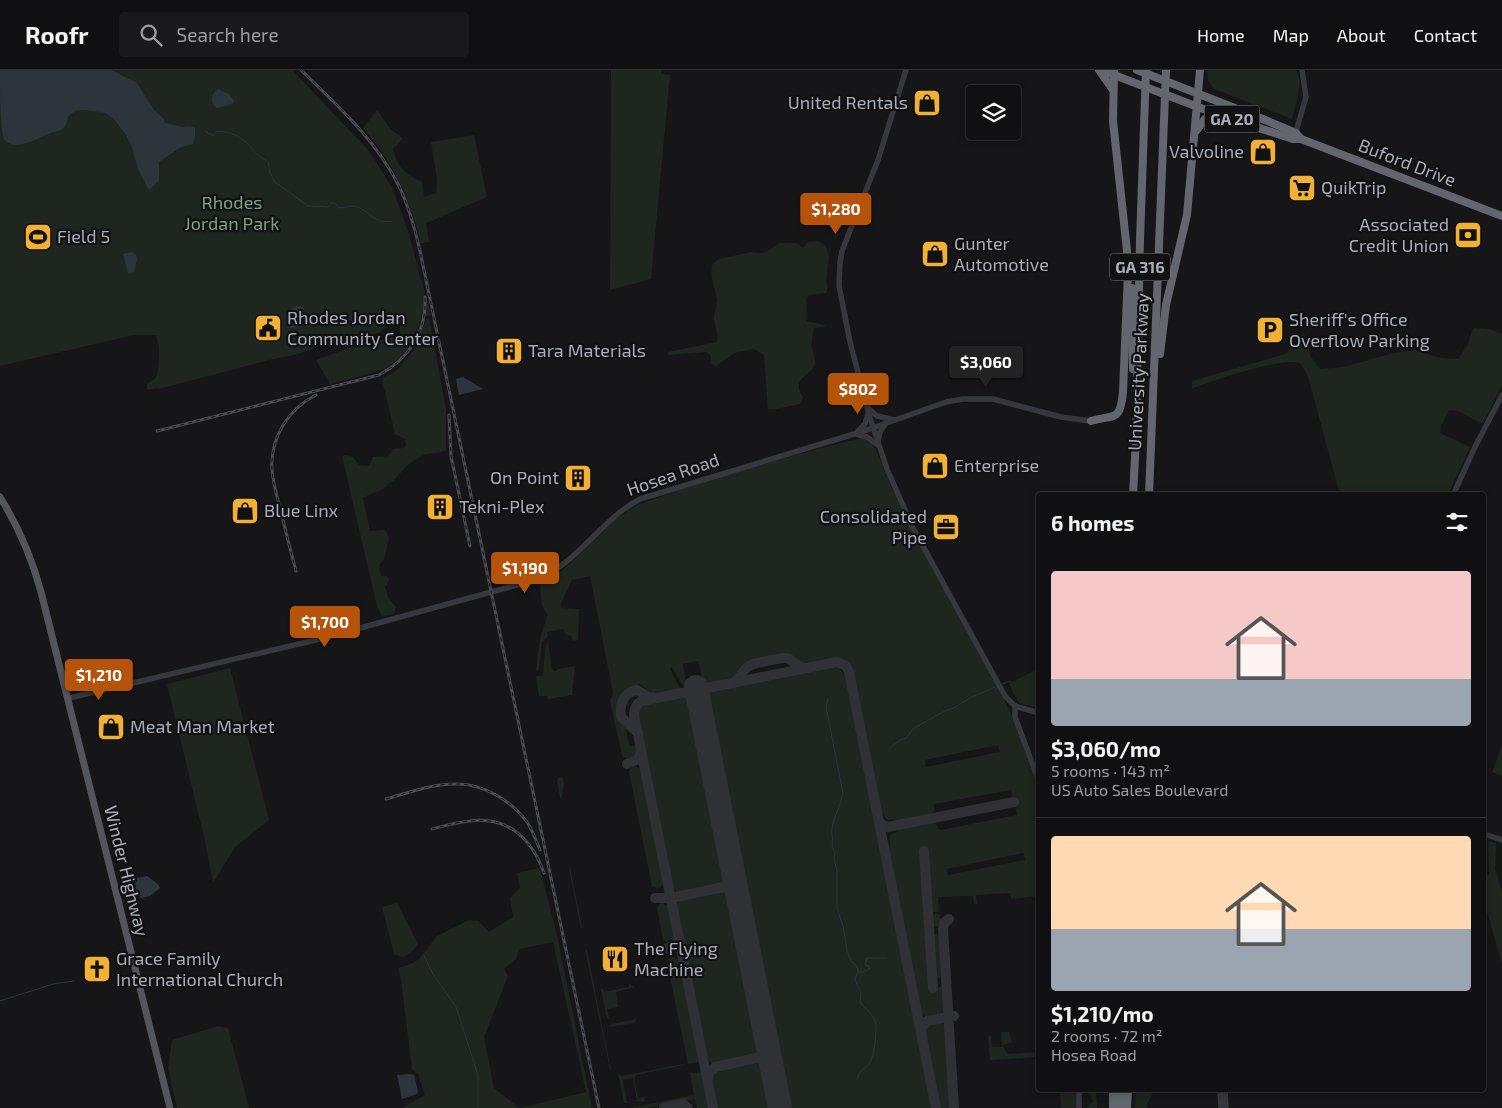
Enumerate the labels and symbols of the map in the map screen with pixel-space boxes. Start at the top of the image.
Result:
shop icon: United Rentals [912,88,942,118]
place label: United Rentals [788,91,908,113]
road number: GA 20 [1204,106,1260,132]
street label: Buford Drive [1356,133,1459,191]
shop icon: Valvoline [1248,137,1278,167]
place label: Valvoline [1169,140,1244,162]
supermarket icon: QuikTrip [1287,173,1317,203]
place label: QuikTrip [1321,176,1386,198]
park label: Rhodes Jordan Park [185,191,279,234]
pin: $1,280 [795,192,877,235]
place label: Associated Credit Union [1349,213,1449,256]
bank icon: Associated Credit Union [1453,220,1483,250]
sports icon: Field 5 [23,222,53,252]
place label: Field 5 [57,225,110,247]
place label: Gunter Automotive [954,232,1049,275]
shop icon: Gunter Automotive [920,239,950,269]
road number: GA 316 [1110,253,1170,280]
street label: University Parkway [1123,292,1153,451]
place label: Rhodes Jordan Community Center [287,306,438,349]
place label: Sheriff's Office Overflow Parking [1289,308,1430,351]
public building icon: Rhodes Jordan Community Center [253,313,283,343]
parking icon: Sheriff's Office Overflow Parking [1255,315,1285,345]
building icon: Tara Materials [494,336,524,366]
place label: Tara Materials [528,339,646,361]
pin: $3,060 [945,346,1027,388]
pin: $802 [828,372,888,415]
street label: Hosea Road [624,448,722,500]
shop icon: Enterprise [920,451,950,481]
place label: Enterprise [954,454,1039,476]
building icon: On Point [563,463,593,493]
place label: On Point [490,466,559,488]
building icon: Tekni-Plex [425,492,455,522]
place label: Tekni-Plex [459,495,545,517]
shop icon: Blue Linx [230,496,260,526]
place label: Blue Linx [264,499,339,521]
place label: Consolidated Pipe [820,505,927,548]
office icon: Consolidated Pipe [931,512,961,542]
pin: $1,190 [484,552,566,594]
pin: $1,700 [284,606,366,648]
pin: $1,210 [58,658,140,701]
shop icon: Meat Man Market [96,712,126,742]
place label: Meat Man Market [130,715,275,737]
street label: Winder Highway [100,803,154,939]
place label: The Flying Machine [634,937,718,980]
restaurant icon: The Flying Machine [600,944,630,974]
place label: Grace Family International Church [116,947,283,990]
church icon: Grace Family International Church [82,954,112,984]

